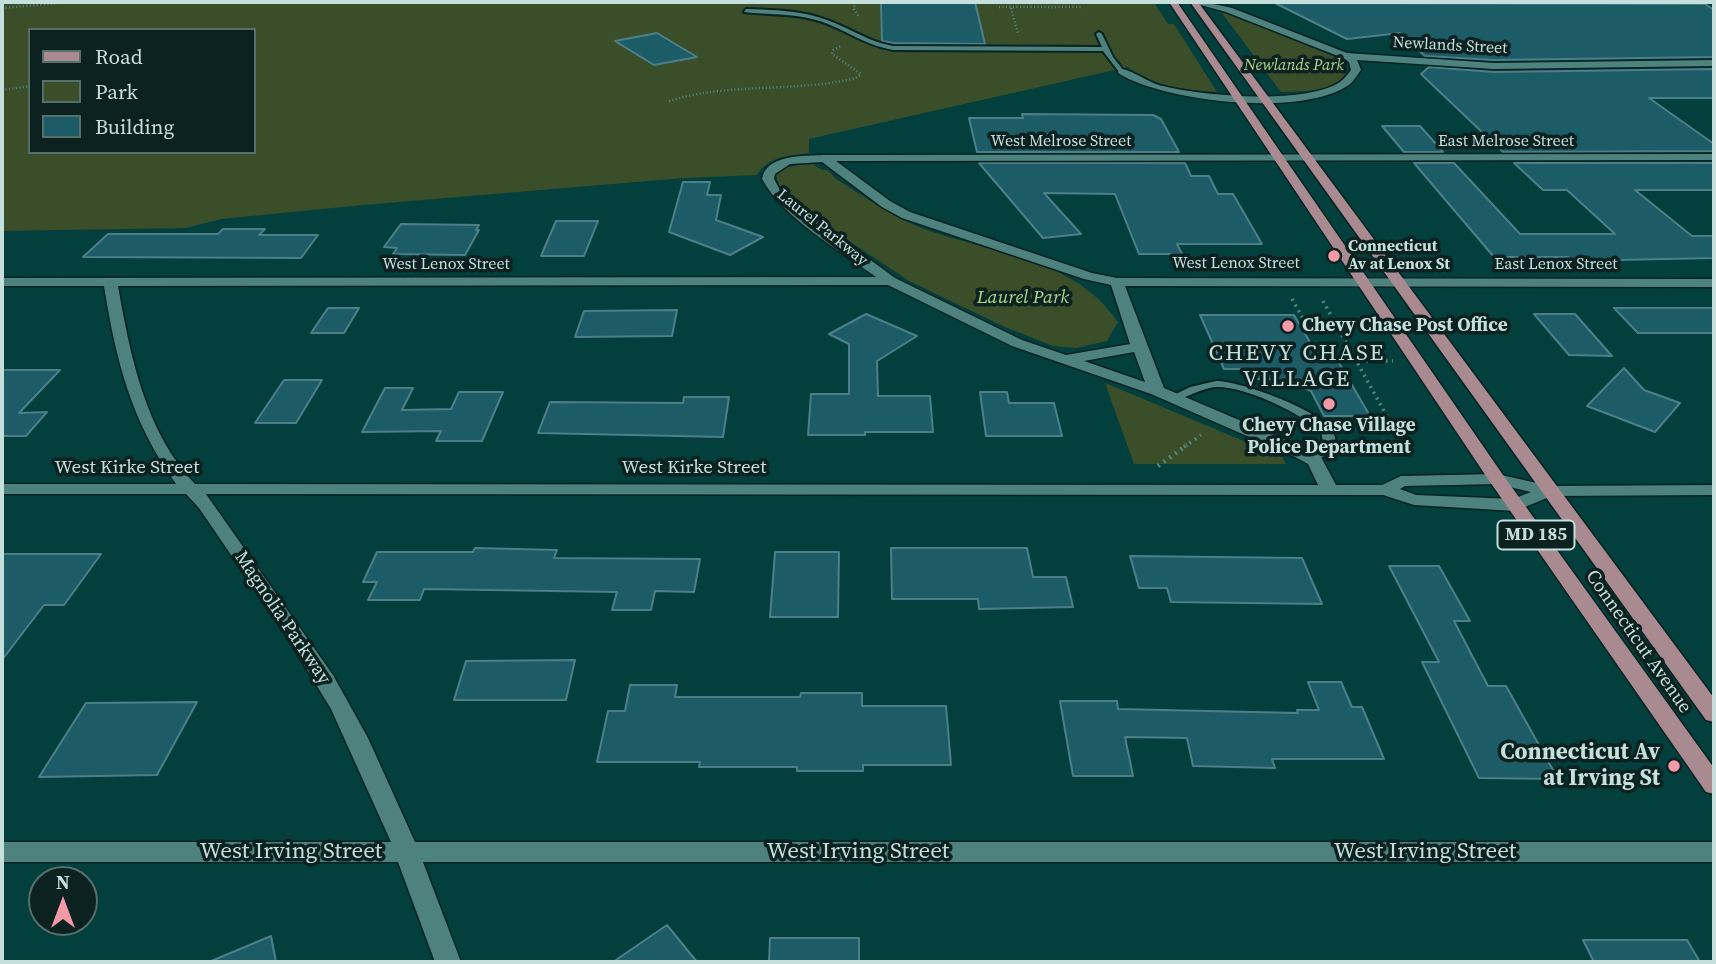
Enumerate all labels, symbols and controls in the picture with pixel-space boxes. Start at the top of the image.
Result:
legend [28,28,256,154]
street label: Newlands Street [1392,33,1508,59]
text: Road [95,42,143,71]
park label: Newlands Park [1244,56,1344,76]
text: Park [95,77,138,106]
text: Building [95,112,174,141]
street label: West Melrose Street [991,132,1131,152]
street label: East Melrose Street [1438,132,1574,152]
street label: Laurel Parkway [773,186,871,270]
place label: Connecticut Av at Lenox St [1348,237,1450,275]
marker: Connecticut Av at Lenox St [1326,248,1342,264]
street label: West Lenox Street [1172,254,1300,274]
street label: West Lenox Street [382,255,510,275]
street label: East Lenox Street [1494,255,1618,275]
park label: Laurel Park [977,287,1069,309]
place label: Chevy Chase Post Office [1302,315,1508,337]
marker: Chevy Chase Post Office [1280,318,1296,334]
district label: CHEVY CHASE VILLAGE [1210,340,1384,394]
marker: Chevy Chase Village Police Department [1321,396,1337,412]
place label: Chevy Chase Village Police Department [1242,415,1416,459]
street label: West Kirke Street [55,457,199,479]
street label: West Kirke Street [622,457,766,479]
road number: MD 185 [1498,520,1574,550]
street label: Magnolia Parkway [229,547,335,689]
street label: Connecticut Avenue [1580,566,1696,718]
place label: Connecticut Av at Irving St [1500,739,1660,793]
marker: Connecticut Av at Irving St [1666,758,1682,774]
street label: West Irving Street [200,838,382,866]
street label: West Irving Street [767,838,949,866]
street label: West Irving Street [1334,838,1516,866]
north arrow [28,866,98,936]
text: N [56,869,70,895]

